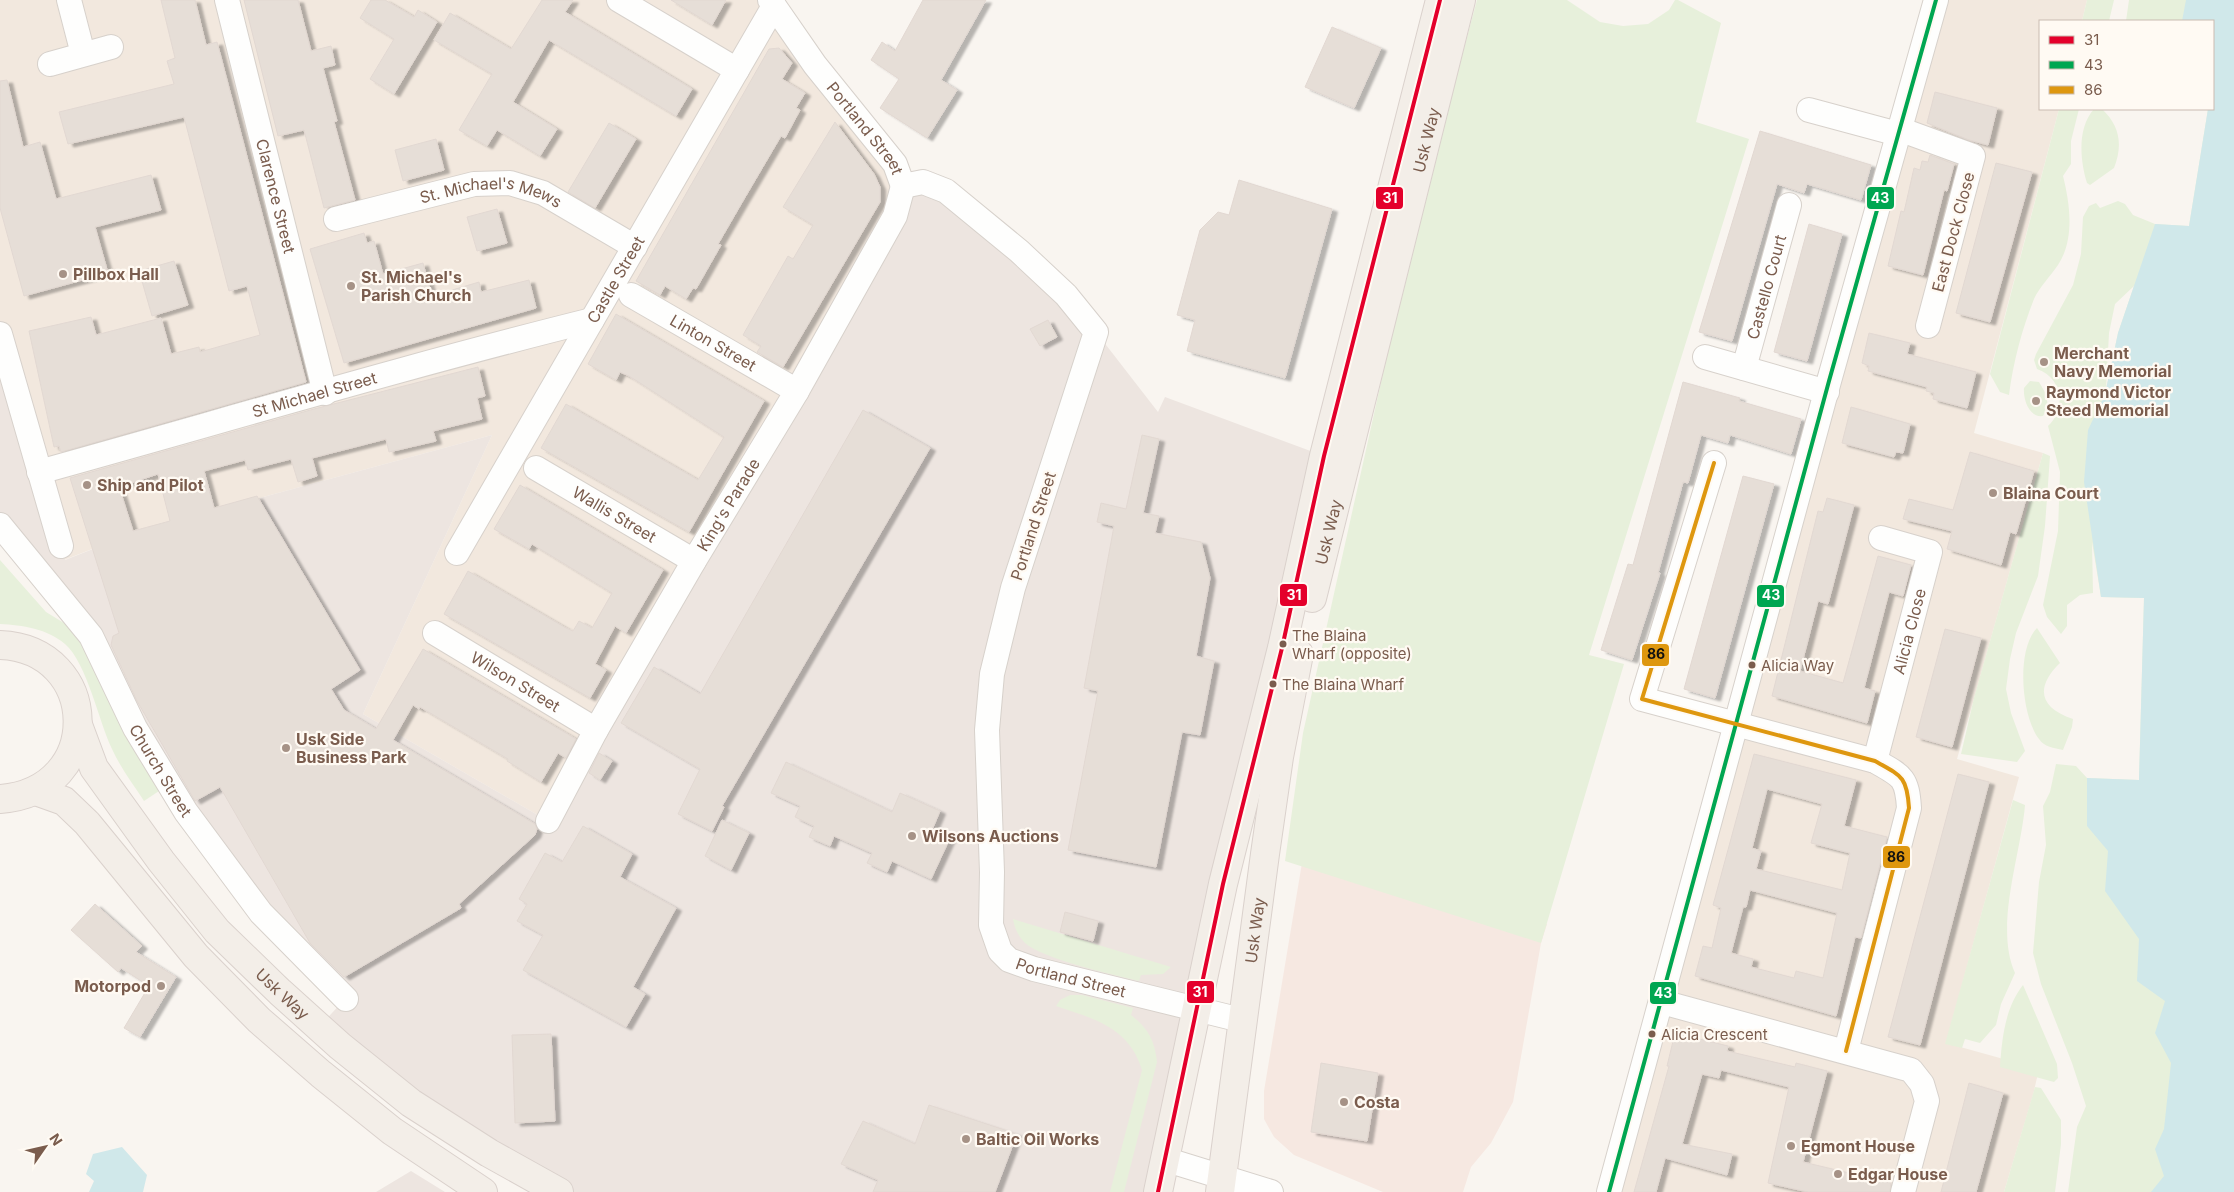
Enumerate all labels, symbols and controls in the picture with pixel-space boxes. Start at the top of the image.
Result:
legend [2039,20,2214,110]
text: 31 [2084,30,2099,49]
text: 43 [2084,55,2103,74]
street label: Portland Street [823,78,908,177]
text: 86 [2084,80,2103,99]
street label: Usk Way [1408,105,1444,175]
street label: Clarence Street [252,137,300,255]
street label: East Dock Close [1927,170,1979,294]
street label: St. Michael's Mews [418,173,566,212]
line badge: 31 [1375,186,1404,210]
line badge: 43 [1866,186,1895,210]
text: 31 [1382,189,1398,206]
text: 43 [1871,189,1889,206]
street label: Castello Court [1742,232,1790,342]
street label: Castle Street [582,233,648,327]
place label: Pillbox Hall [73,264,159,284]
place label: St. Michael's Parish Church [361,267,471,305]
marker: Pillbox Hall [57,268,69,280]
marker: St. Michael's Parish Church [345,280,357,292]
street label: Linton Street [667,310,760,375]
place label: Merchant Navy Memorial [2054,343,2172,381]
marker: Merchant Navy Memorial [2038,356,2050,368]
street label: St Michael Street [250,367,379,421]
place label: Raymond Victor Steed Memorial [2046,382,2172,420]
marker: Raymond Victor Steed Memorial [2030,395,2042,407]
street label: King's Parade [692,455,764,555]
street label: Portland Street [1006,469,1060,583]
place label: Ship and Pilot [97,475,204,495]
marker: Ship and Pilot [81,479,93,491]
street label: Wallis Street [569,482,660,547]
place label: Blaina Court [2003,483,2099,503]
marker: Blaina Court [1987,487,1999,499]
street label: Usk Way [1311,497,1346,567]
line badge: 31 [1279,583,1308,607]
line badge: 43 [1756,584,1785,608]
text: 31 [1286,586,1302,603]
text: 43 [1762,586,1780,603]
street label: Alicia Close [1888,586,1930,677]
place label: The Blaina Wharf (opposite) [1292,626,1412,663]
marker: The Blaina Wharf (opposite) [1278,639,1288,649]
line badge: 86 [1641,643,1670,667]
text: 86 [1647,645,1665,662]
street label: Wilson Street [467,647,564,716]
place label: Alicia Way [1761,656,1835,675]
marker: Alicia Way [1747,660,1757,670]
place label: The Blaina Wharf [1282,675,1404,694]
marker: The Blaina Wharf [1268,679,1278,689]
street label: Church Street [125,720,196,821]
place label: Usk Side Business Park [296,729,407,767]
marker: Usk Side Business Park [280,742,292,754]
place label: Wilsons Auctions [922,826,1059,846]
marker: Wilsons Auctions [906,830,918,842]
line badge: 86 [1882,845,1911,869]
text: 86 [1887,848,1905,865]
street label: Usk Way [1241,896,1269,965]
street label: Portland Street [1013,953,1128,1001]
street label: Usk Way [251,964,314,1024]
place label: Motorpod [74,976,151,996]
marker: Motorpod [155,980,167,992]
line badge: 31 [1186,980,1215,1004]
line badge: 43 [1649,981,1677,1005]
text: 31 [1192,983,1208,1000]
text: 43 [1654,984,1672,1001]
place label: Alicia Crescent [1661,1025,1768,1044]
marker: Alicia Crescent [1647,1029,1657,1039]
place label: Costa [1354,1092,1400,1112]
marker: Costa [1338,1096,1350,1108]
north arrow [20,1122,70,1172]
place label: Baltic Oil Works [976,1129,1099,1149]
text: N [46,1130,66,1149]
marker: Baltic Oil Works [960,1133,972,1145]
place label: Egmont House [1801,1136,1915,1156]
marker: Egmont House [1785,1140,1797,1152]
place label: Edgar House [1848,1164,1948,1184]
marker: Edgar House [1832,1168,1844,1180]

